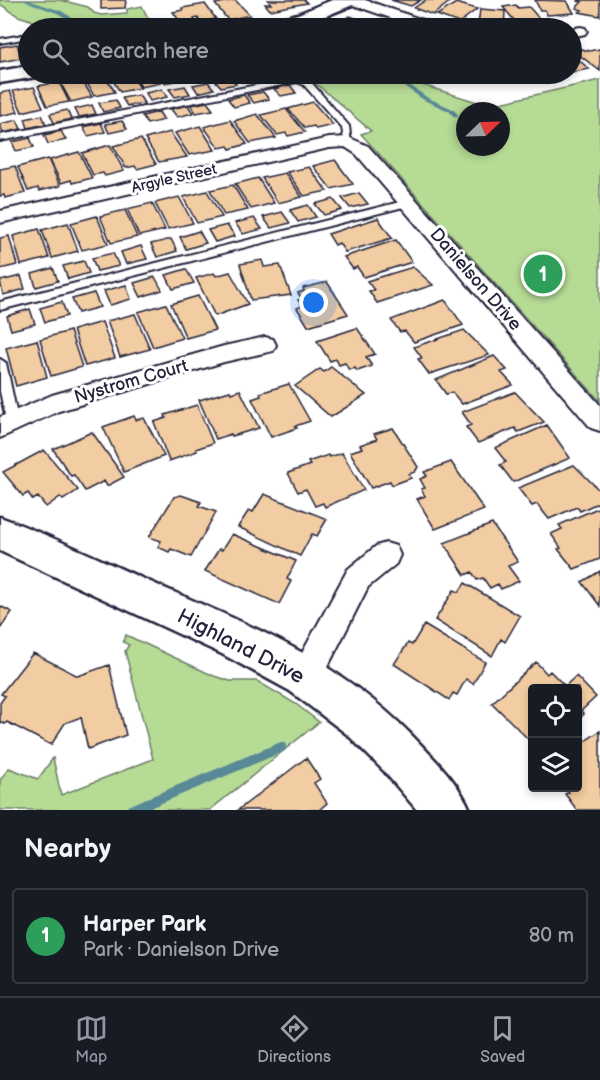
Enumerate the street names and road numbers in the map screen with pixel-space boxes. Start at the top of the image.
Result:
street label: Argyle Street [130,159,219,198]
street label: Danielson Drive [426,224,526,335]
street label: Nystrom Court [72,355,191,408]
street label: Highland Drive [173,604,309,689]

